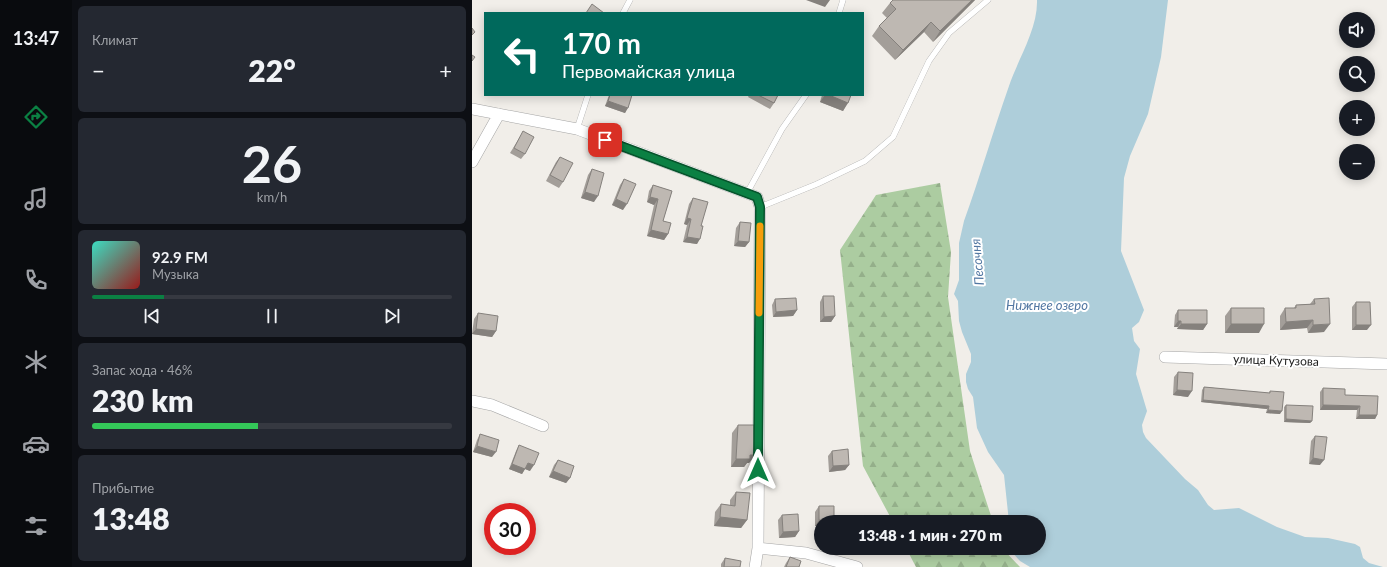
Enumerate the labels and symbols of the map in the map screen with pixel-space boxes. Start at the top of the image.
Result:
pin [588,123,622,157]
water label: Песочня [967,238,987,286]
water label: Нижнее озеро [1006,297,1088,313]
street label: улица Кутузова [1233,351,1319,369]
position arrow [737,449,779,491]
speed limit sign: 30 [484,503,536,555]

